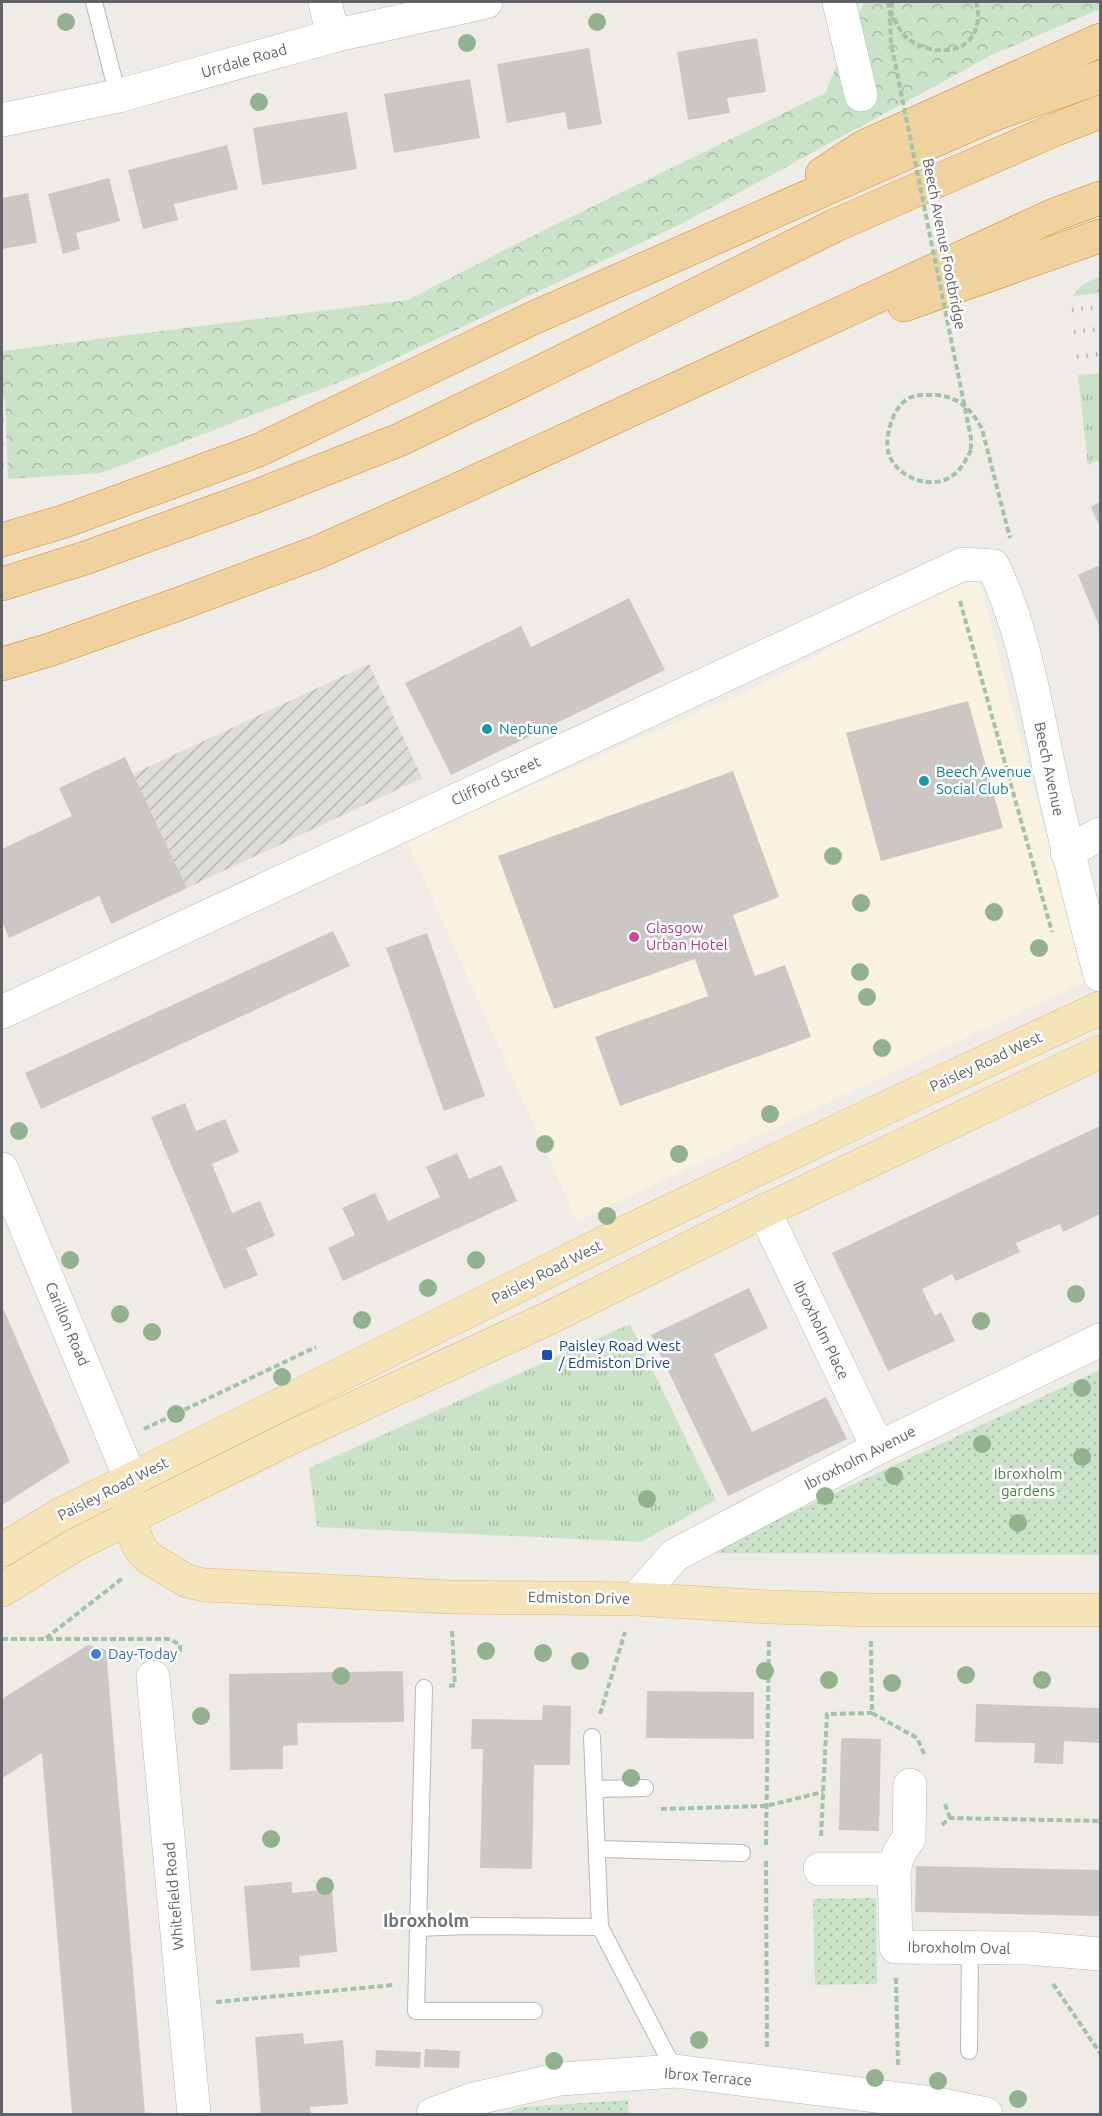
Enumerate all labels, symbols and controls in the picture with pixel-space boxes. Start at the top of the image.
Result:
street label: Urrdale Road [199,40,289,81]
street label: Beech Avenue Footbridge [920,157,969,331]
place label: Neptune [499,720,558,737]
street label: Beech Avenue [1031,720,1068,817]
marker: Neptune [480,722,494,736]
street label: Clifford Street [448,752,543,809]
place label: Beech Avenue Social Club [936,763,1032,797]
marker: Beech Avenue Social Club [917,774,931,788]
place label: Glasgow Urban Hotel [646,919,728,953]
marker: Glasgow Urban Hotel [627,930,641,944]
street label: Paisley Road West [927,1028,1045,1095]
street label: Paisley Road West [489,1236,605,1307]
street label: Ibroxholm Place [790,1278,853,1382]
street label: Carillon Road [42,1279,93,1368]
place label: Paisley Road West / Edmiston Drive [558,1337,681,1371]
marker: Paisley Road West / Edmiston Drive [540,1348,554,1362]
street label: Ibroxholm Avenue [801,1422,918,1493]
street label: Paisley Road West [55,1453,171,1524]
park label: Ibroxholm gardens [994,1465,1062,1499]
street label: Edmiston Drive [528,1588,630,1607]
place label: Day-Today [108,1645,177,1662]
marker: Day-Today [89,1647,103,1661]
street label: Whitefield Road [160,1841,187,1951]
district label: Ibroxholm [383,1910,469,1930]
street label: Ibroxholm Oval [908,1938,1011,1957]
street label: Ibrox Terrace [663,2064,753,2089]

